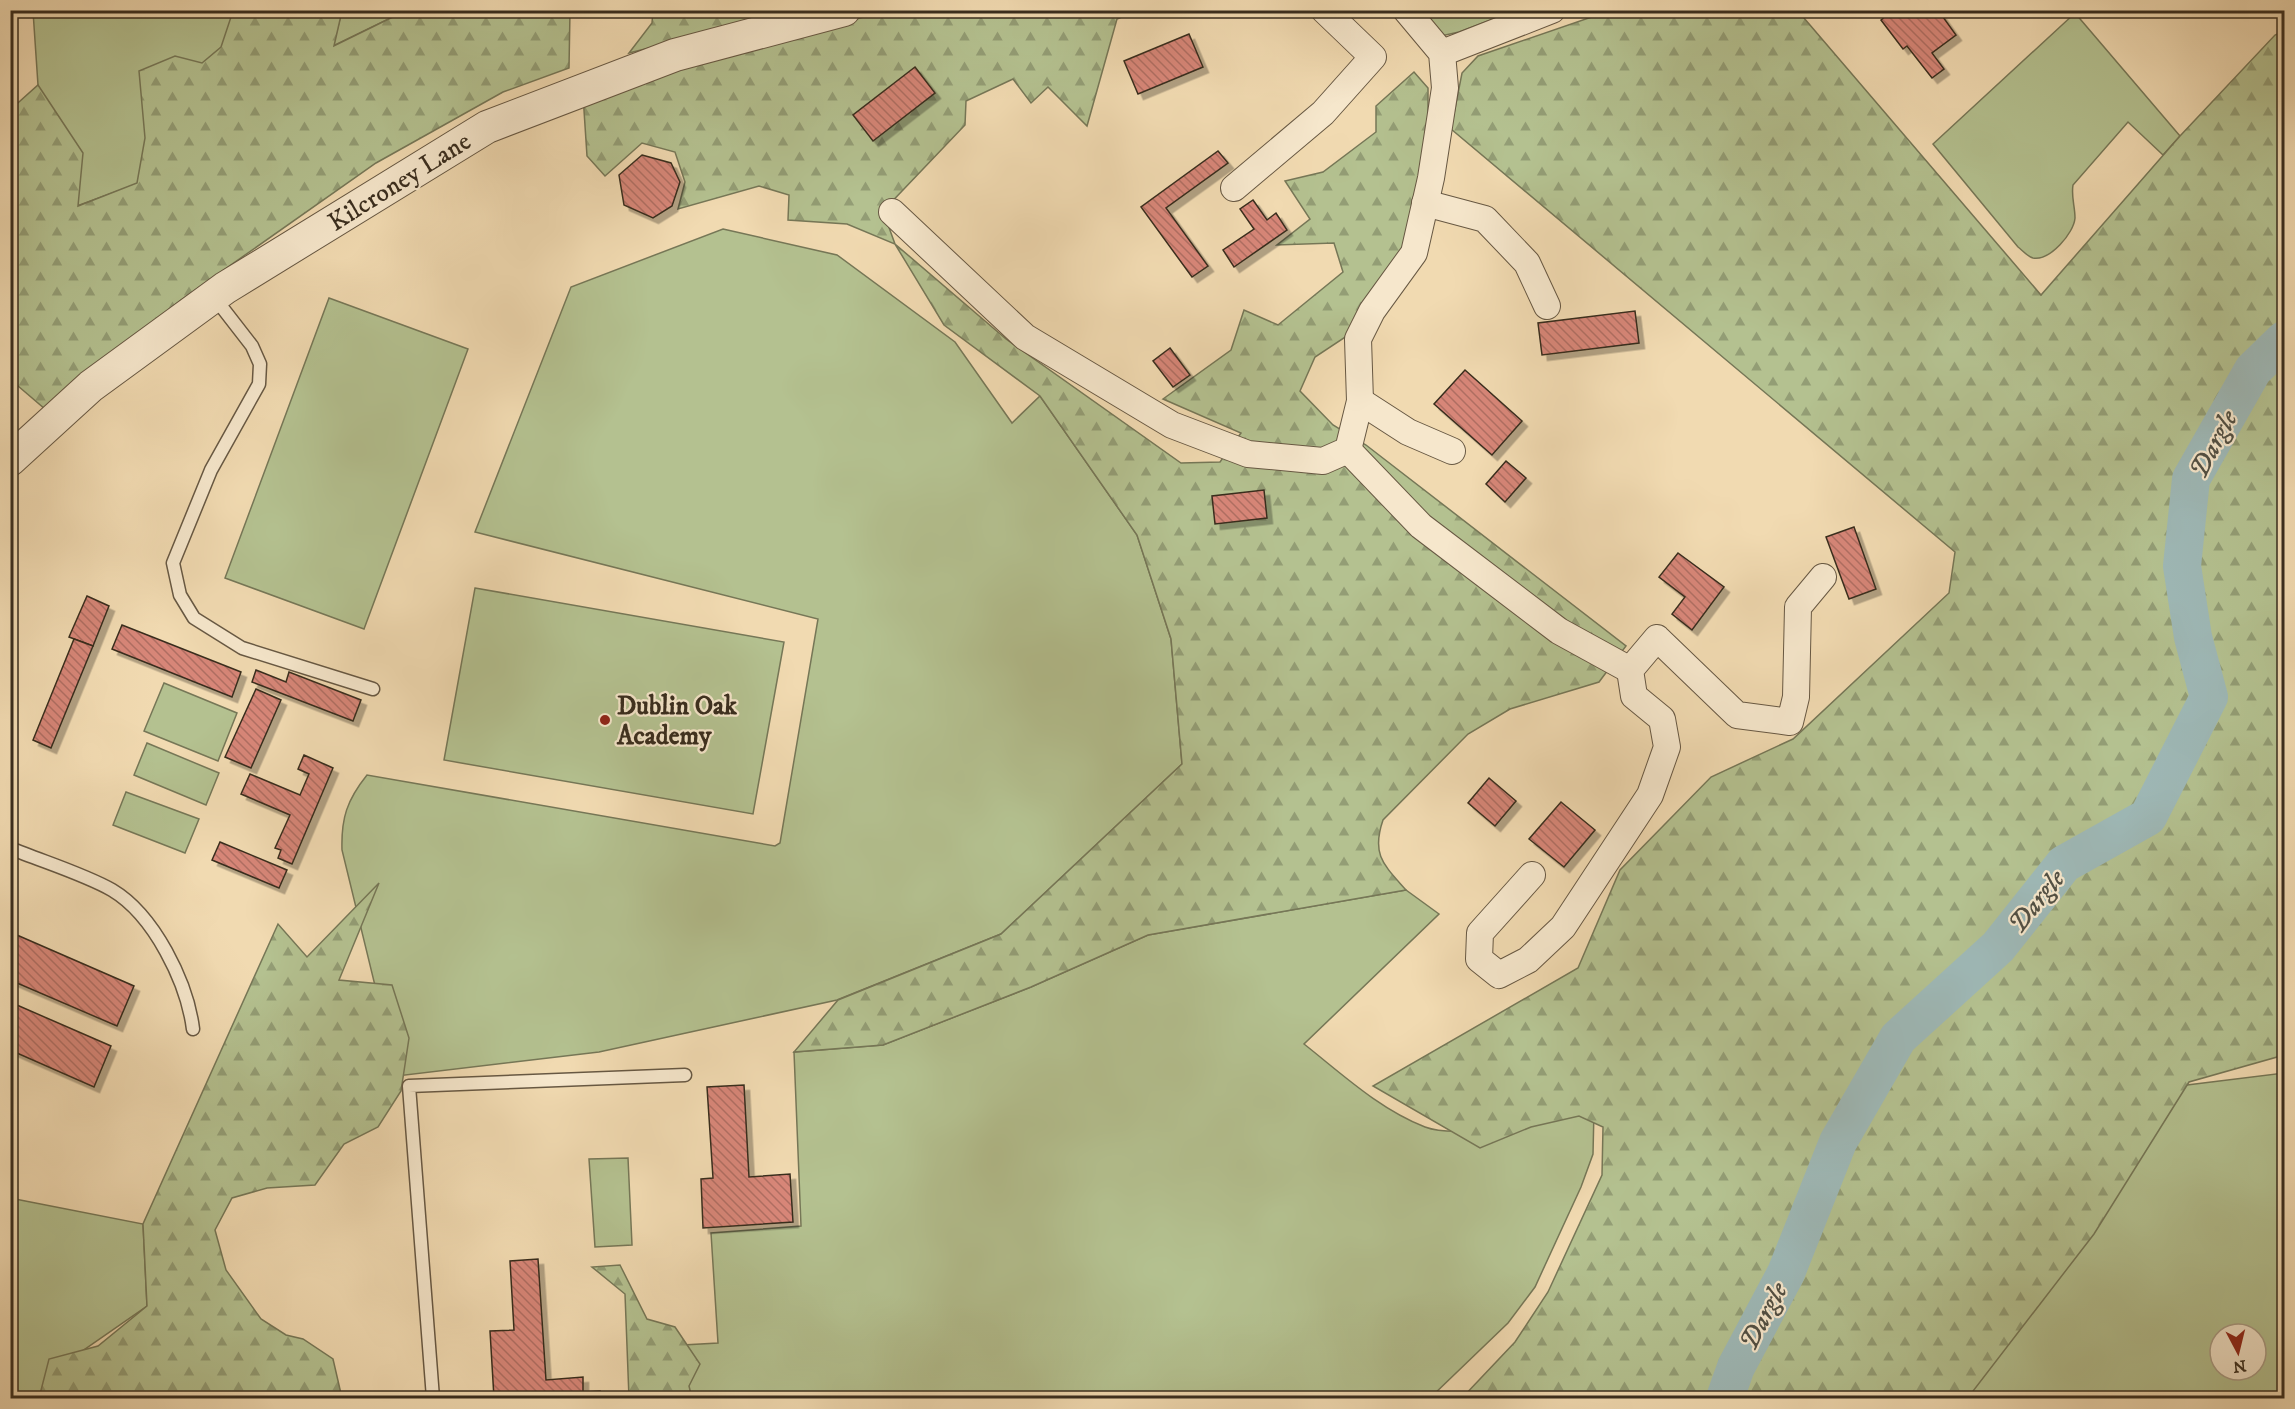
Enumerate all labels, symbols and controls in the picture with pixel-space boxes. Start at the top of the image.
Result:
street label: Kilcroney Lane [322,125,477,239]
water label: Dargle [2182,404,2246,484]
place label: Dublin Oak Academy [616,690,738,753]
marker: Dublin Oak Academy [598,713,612,727]
water label: Dargle [2001,862,2073,940]
water label: Dargle [1732,1276,1796,1356]
north arrow [2208,1322,2268,1382]
text: N [2232,1355,2247,1377]

